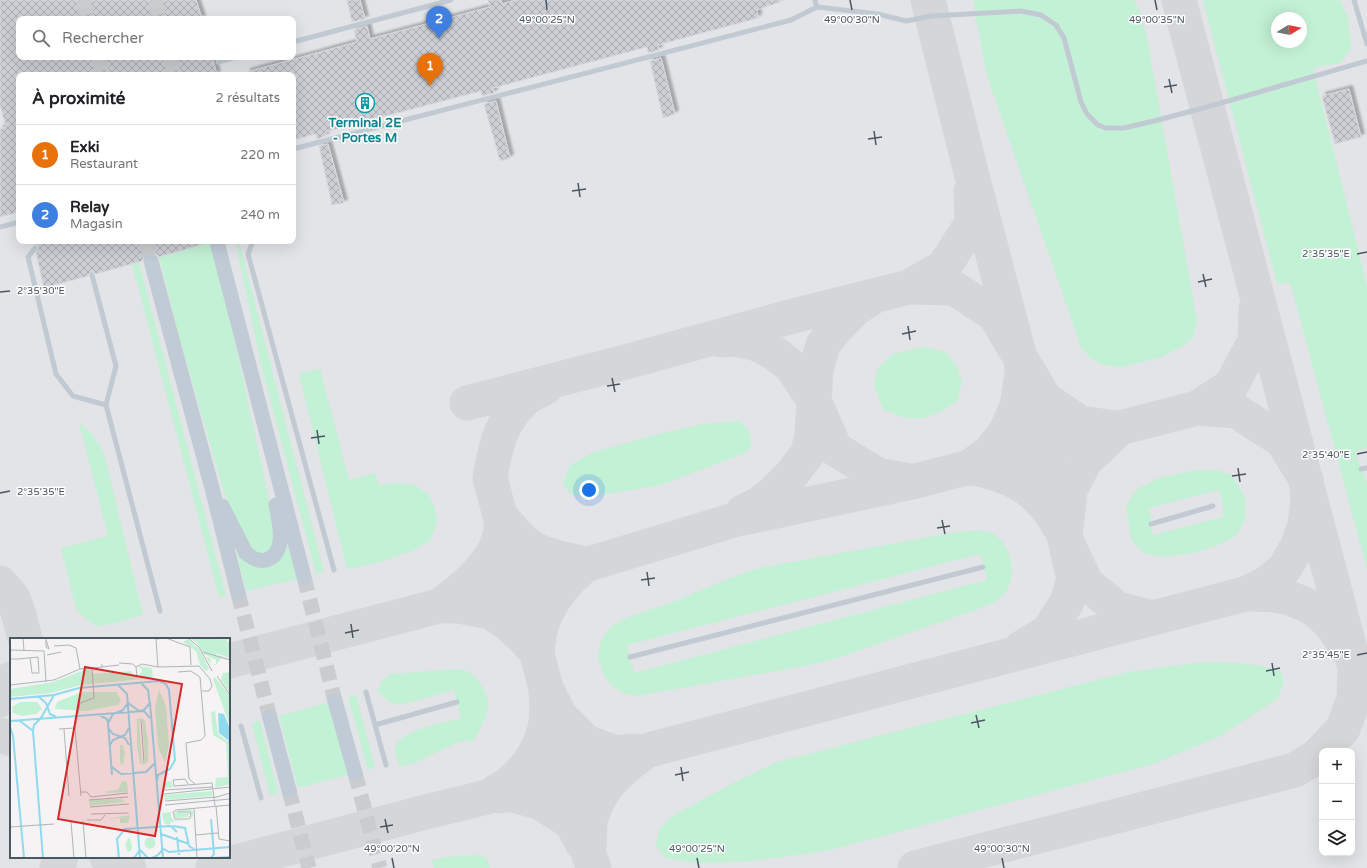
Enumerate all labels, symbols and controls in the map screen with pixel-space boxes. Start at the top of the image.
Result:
pin: 2 [426,6,452,39]
north arrow [1271,12,1307,48]
text: 49°00'25"N [519,14,575,26]
text: 49°00'30"N [824,14,880,26]
text: 49°00'35"N [1129,14,1185,26]
search box [16,16,296,60]
icon: search [30,27,52,49]
text: Rechercher [62,29,144,47]
pin: 1 [417,53,443,86]
text: À proximité [32,88,125,109]
text: 2 résultats [216,90,280,106]
building icon: Terminal 2E - Portes M [354,92,376,114]
place label: Terminal 2E - Portes M [328,115,401,146]
text: Exki [70,138,100,156]
text: 1 [41,147,49,163]
text: 220 m [240,147,280,163]
text: Restaurant [70,156,138,172]
text: Relay [70,198,109,216]
text: 2 [41,207,49,223]
text: 240 m [240,207,280,223]
text: Magasin [70,216,123,232]
text: 2°35'35"E [1302,248,1350,260]
text: 2°35'30"E [17,285,65,297]
text: 2°35'40"E [1302,449,1350,461]
your location [579,480,599,500]
text: 2°35'35"E [17,486,65,498]
inset map [10,638,230,858]
text: 2°35'45"E [1302,649,1350,661]
map controls [1319,748,1355,856]
button: + [1319,748,1355,784]
button: − [1319,784,1355,820]
button: layers [1319,820,1355,856]
text: 49°00'20"N [364,843,420,855]
text: 49°00'25"N [669,843,725,855]
text: 49°00'30"N [974,843,1030,855]

